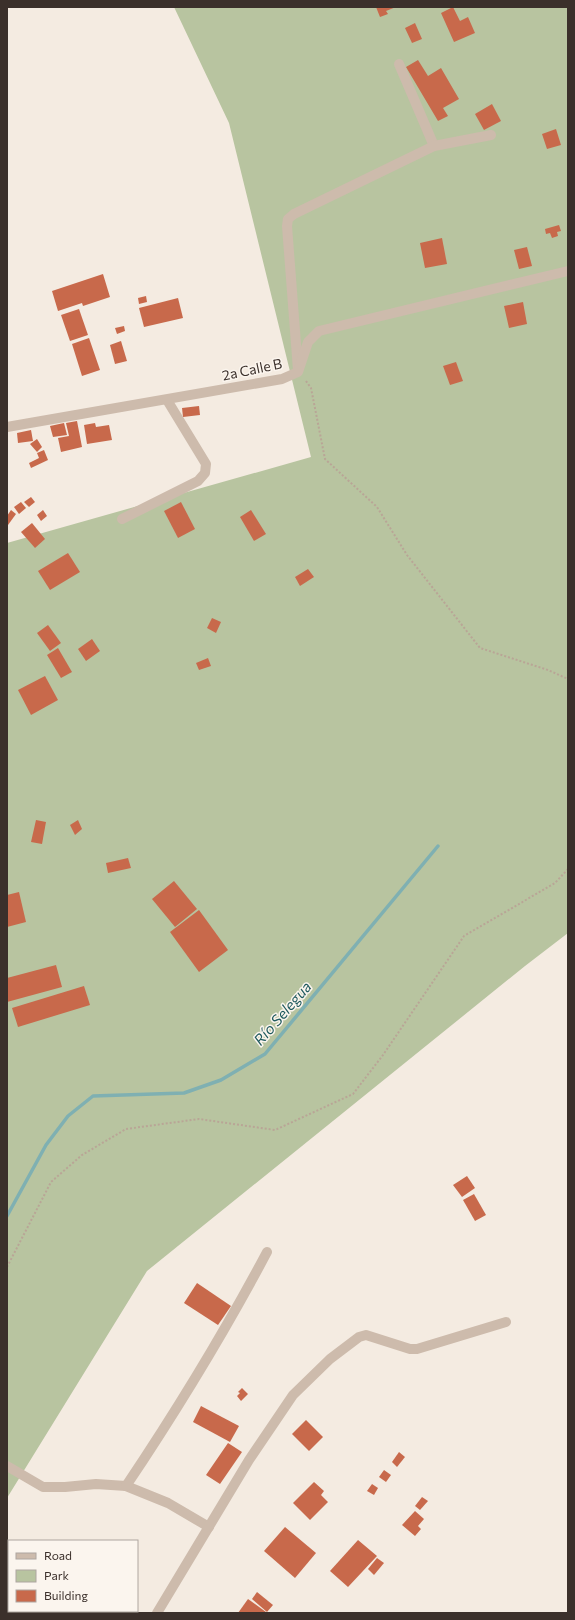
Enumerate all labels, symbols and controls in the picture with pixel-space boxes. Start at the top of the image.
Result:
street label: 2a Calle B [220,354,284,384]
water label: Río Selegua [249,977,315,1049]
legend [8,1540,138,1612]
text: Road [44,1548,72,1562]
text: Park [44,1568,70,1582]
text: Building [44,1588,88,1602]

